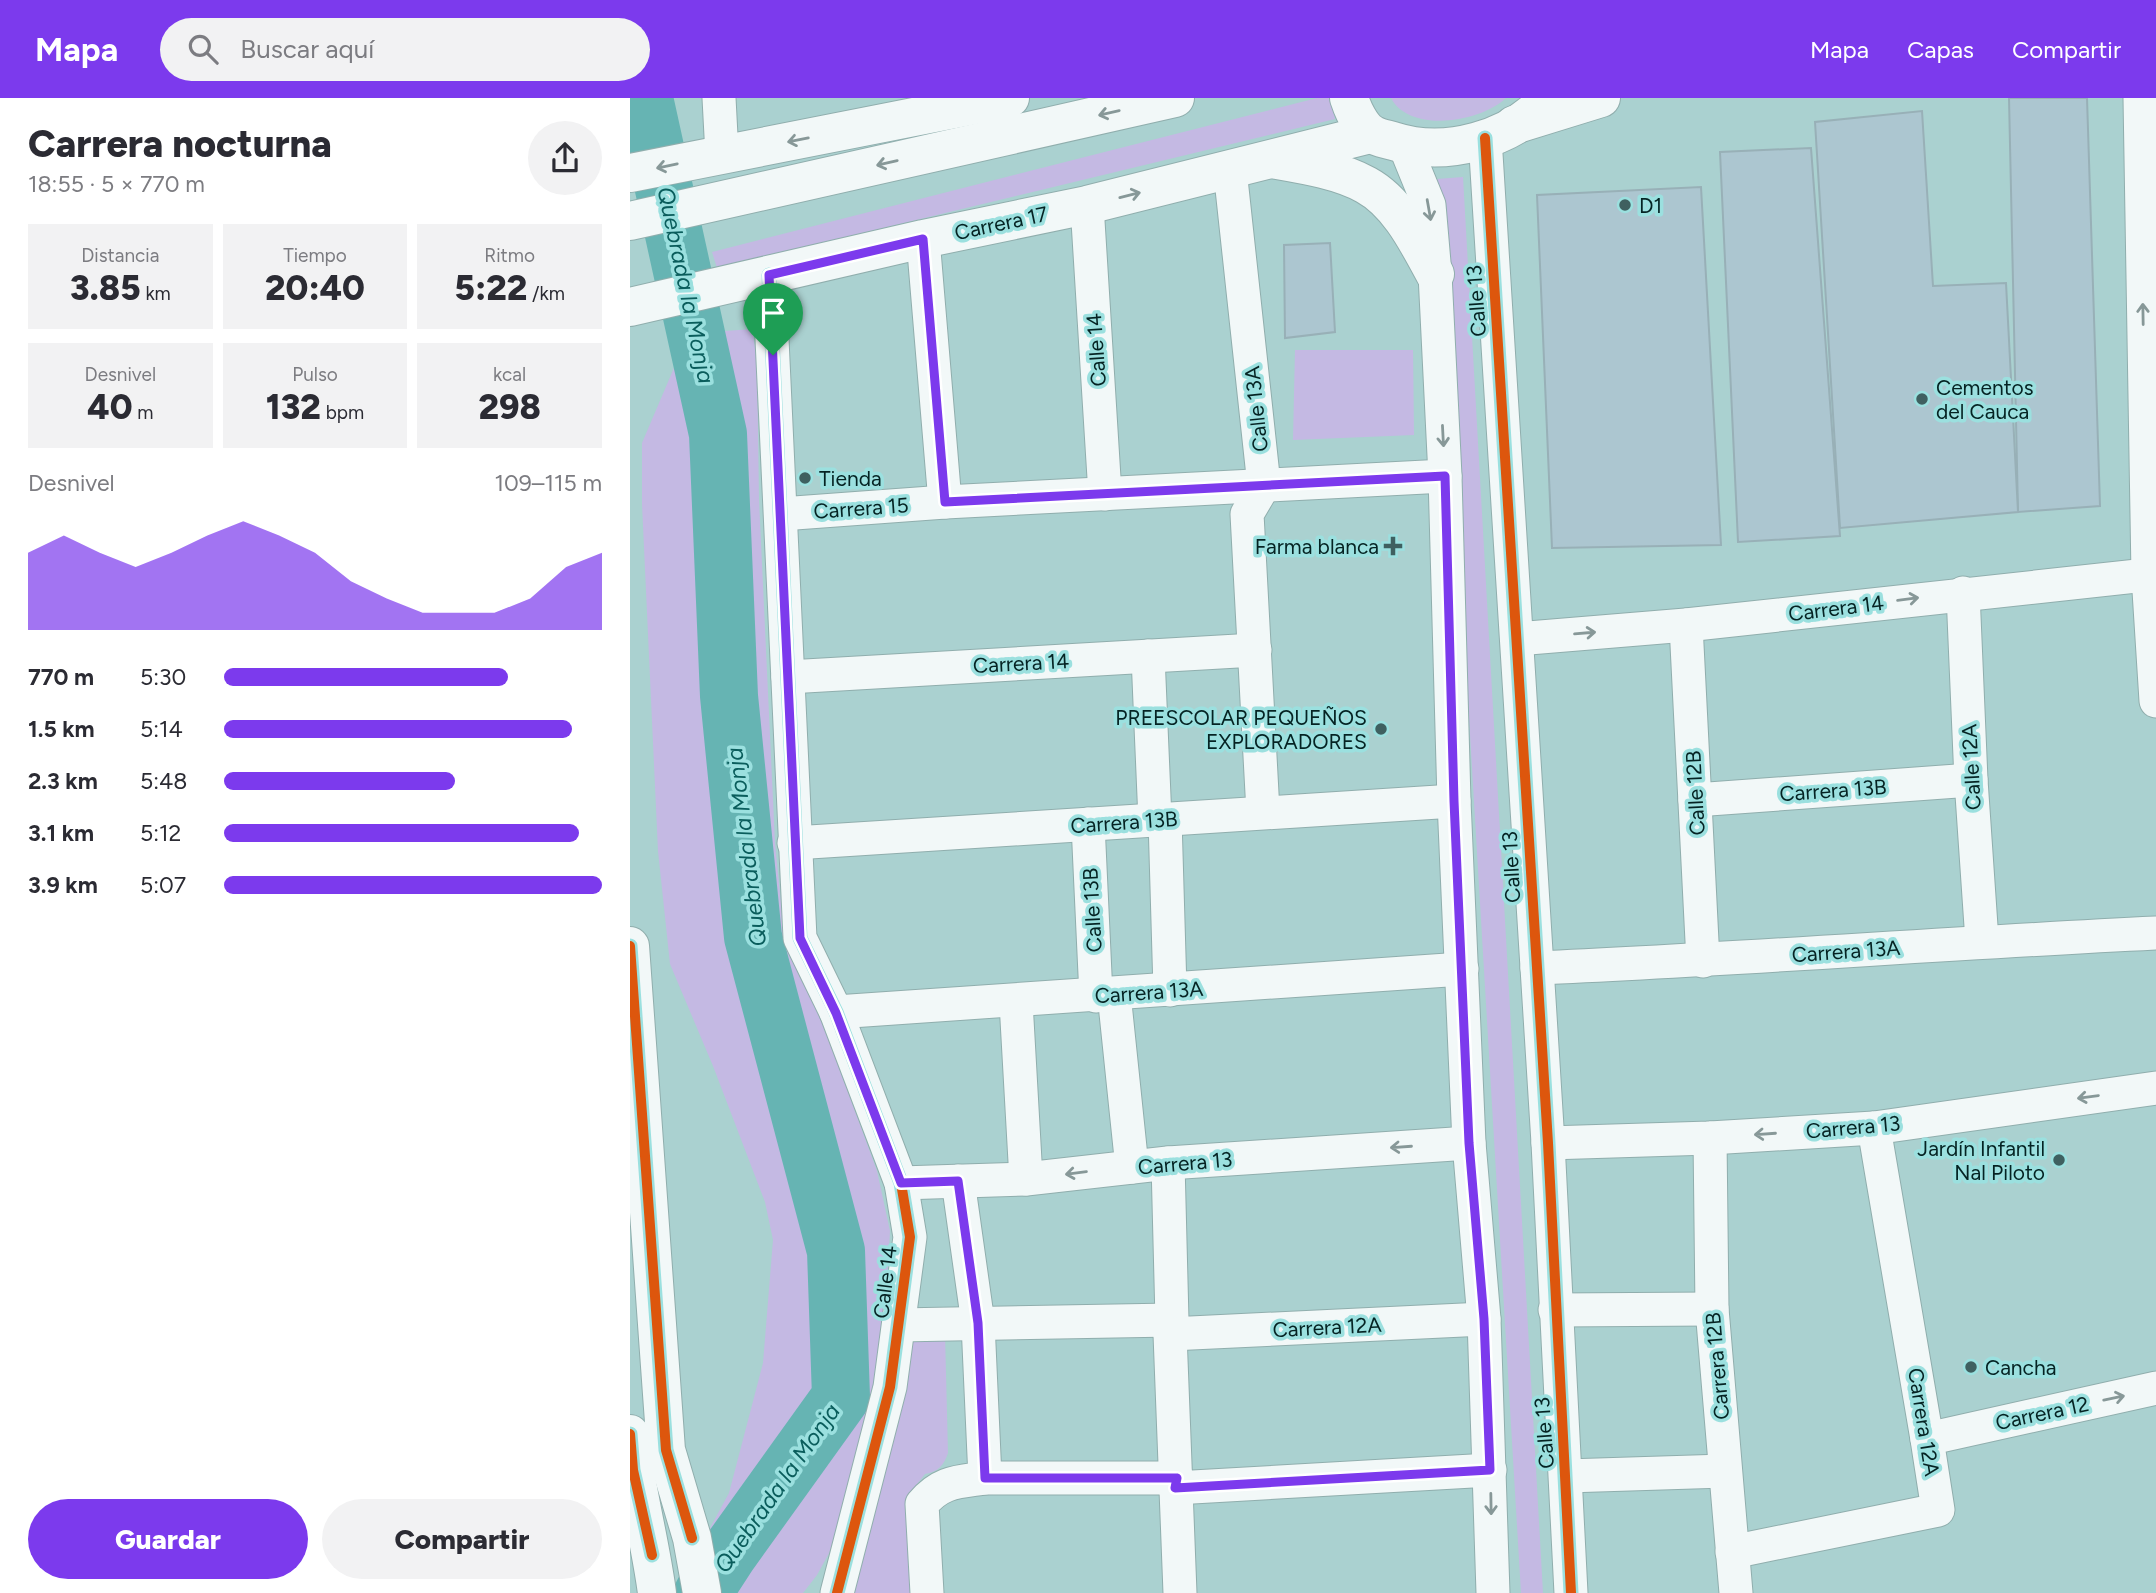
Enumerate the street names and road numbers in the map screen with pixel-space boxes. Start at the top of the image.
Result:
street label: Carrera 17 [952,201,1050,245]
street label: Calle 13 [1461,264,1491,338]
street label: Calle 14 [1081,312,1111,388]
street label: Calle 13A [1239,365,1273,453]
street label: Carrera 15 [813,492,909,524]
street label: Carrera 14 [1787,590,1885,626]
street label: Carrera 14 [972,648,1070,678]
street label: Calle 12A [1956,723,1986,811]
street label: Calle 12B [1680,750,1710,836]
street label: Carrera 13B [1779,774,1887,806]
street label: Carrera 13B [1070,806,1178,838]
street label: Calle 13 [1497,830,1525,904]
street label: Calle 13B [1077,867,1107,953]
street label: Carrera 13A [1791,935,1901,967]
street label: Carrera 13A [1094,976,1204,1008]
street label: Carrera 13 [1805,1110,1901,1144]
street label: Carrera 13 [1137,1146,1233,1180]
street label: Calle 14 [868,1244,902,1320]
street label: Carrera 12B [1700,1311,1734,1421]
street label: Carrera 12A [1272,1312,1382,1342]
street label: Carrera 12A [1903,1366,1945,1478]
street label: Carrera 12 [1993,1391,2091,1435]
street label: Calle 13 [1529,1396,1559,1470]

